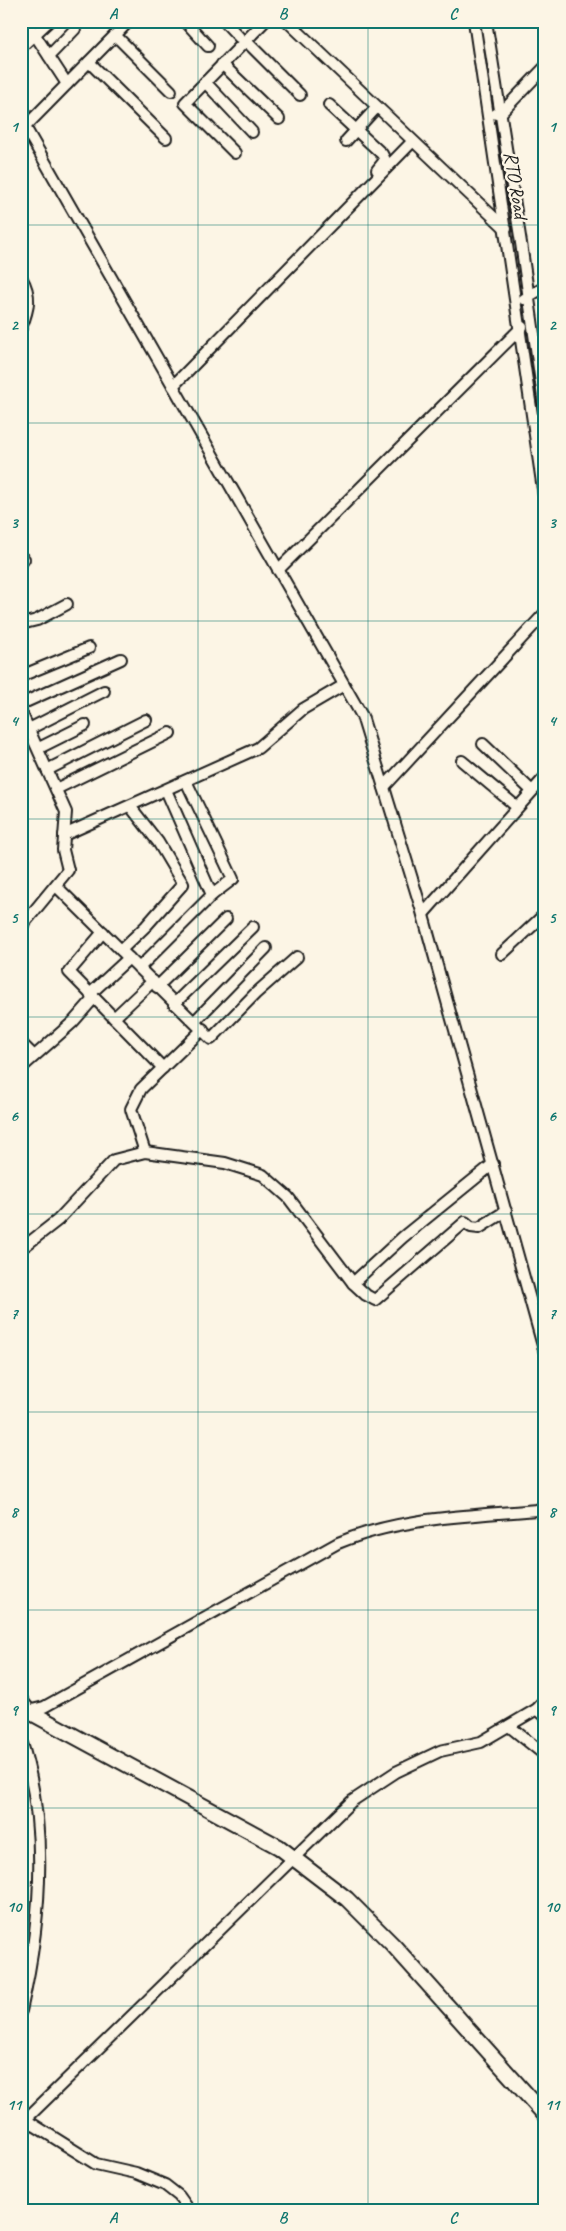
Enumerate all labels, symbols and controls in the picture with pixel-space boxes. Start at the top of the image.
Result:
text: A [109,4,119,24]
text: B [279,4,289,24]
text: C [449,4,459,24]
text: 1 [10,117,19,137]
text: 1 [548,117,557,137]
street label: RTO Road [498,150,534,223]
text: 2 [10,315,19,335]
text: 2 [548,315,557,335]
text: 3 [10,513,19,533]
text: 3 [548,513,557,533]
text: 4 [10,711,19,731]
text: 4 [548,711,557,731]
text: 5 [11,908,20,928]
text: 5 [549,908,558,928]
text: 6 [10,1106,19,1126]
text: 6 [548,1106,557,1126]
text: 7 [10,1304,19,1324]
text: 7 [548,1304,557,1324]
text: 8 [10,1502,19,1522]
text: 8 [548,1502,557,1522]
text: 9 [10,1700,19,1720]
text: 9 [548,1700,557,1720]
text: 10 [7,1897,23,1917]
text: 10 [545,1897,561,1917]
text: 11 [7,2095,23,2115]
text: 11 [545,2095,561,2115]
text: A [109,2208,119,2228]
text: B [279,2208,289,2228]
text: C [449,2208,459,2228]

